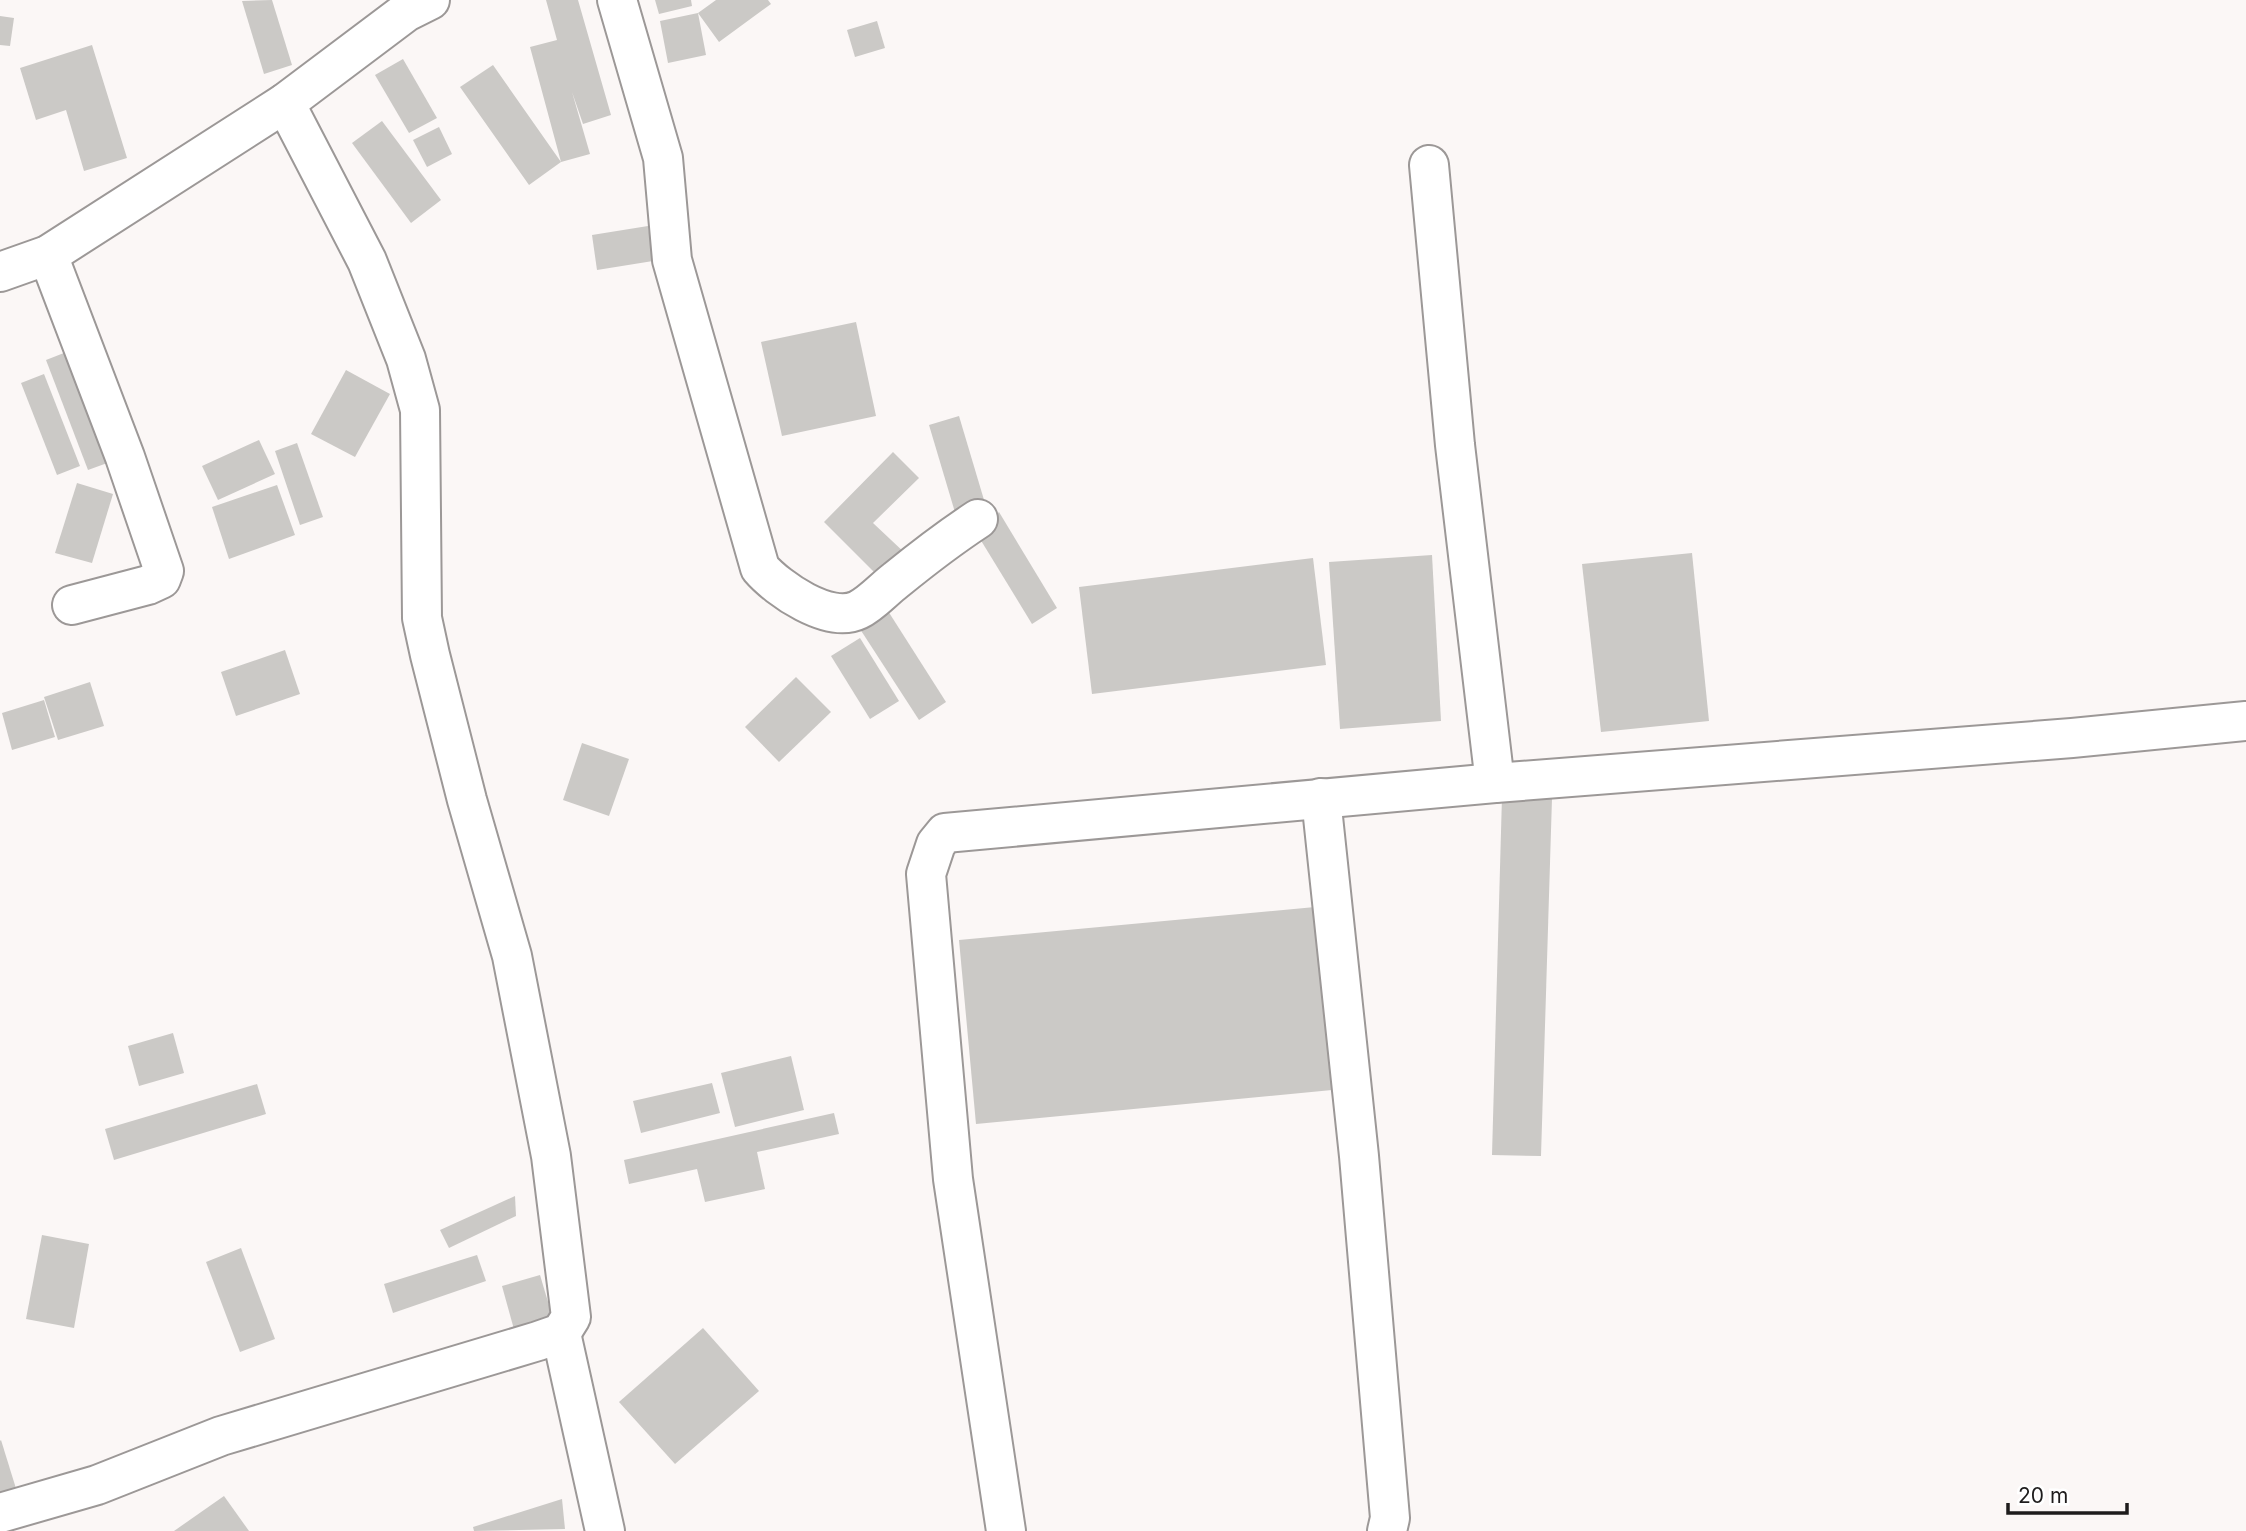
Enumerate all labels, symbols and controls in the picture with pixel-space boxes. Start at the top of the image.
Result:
scale bar [2008,1472,2127,1516]
text: 20 m [2018,1483,2068,1508]

